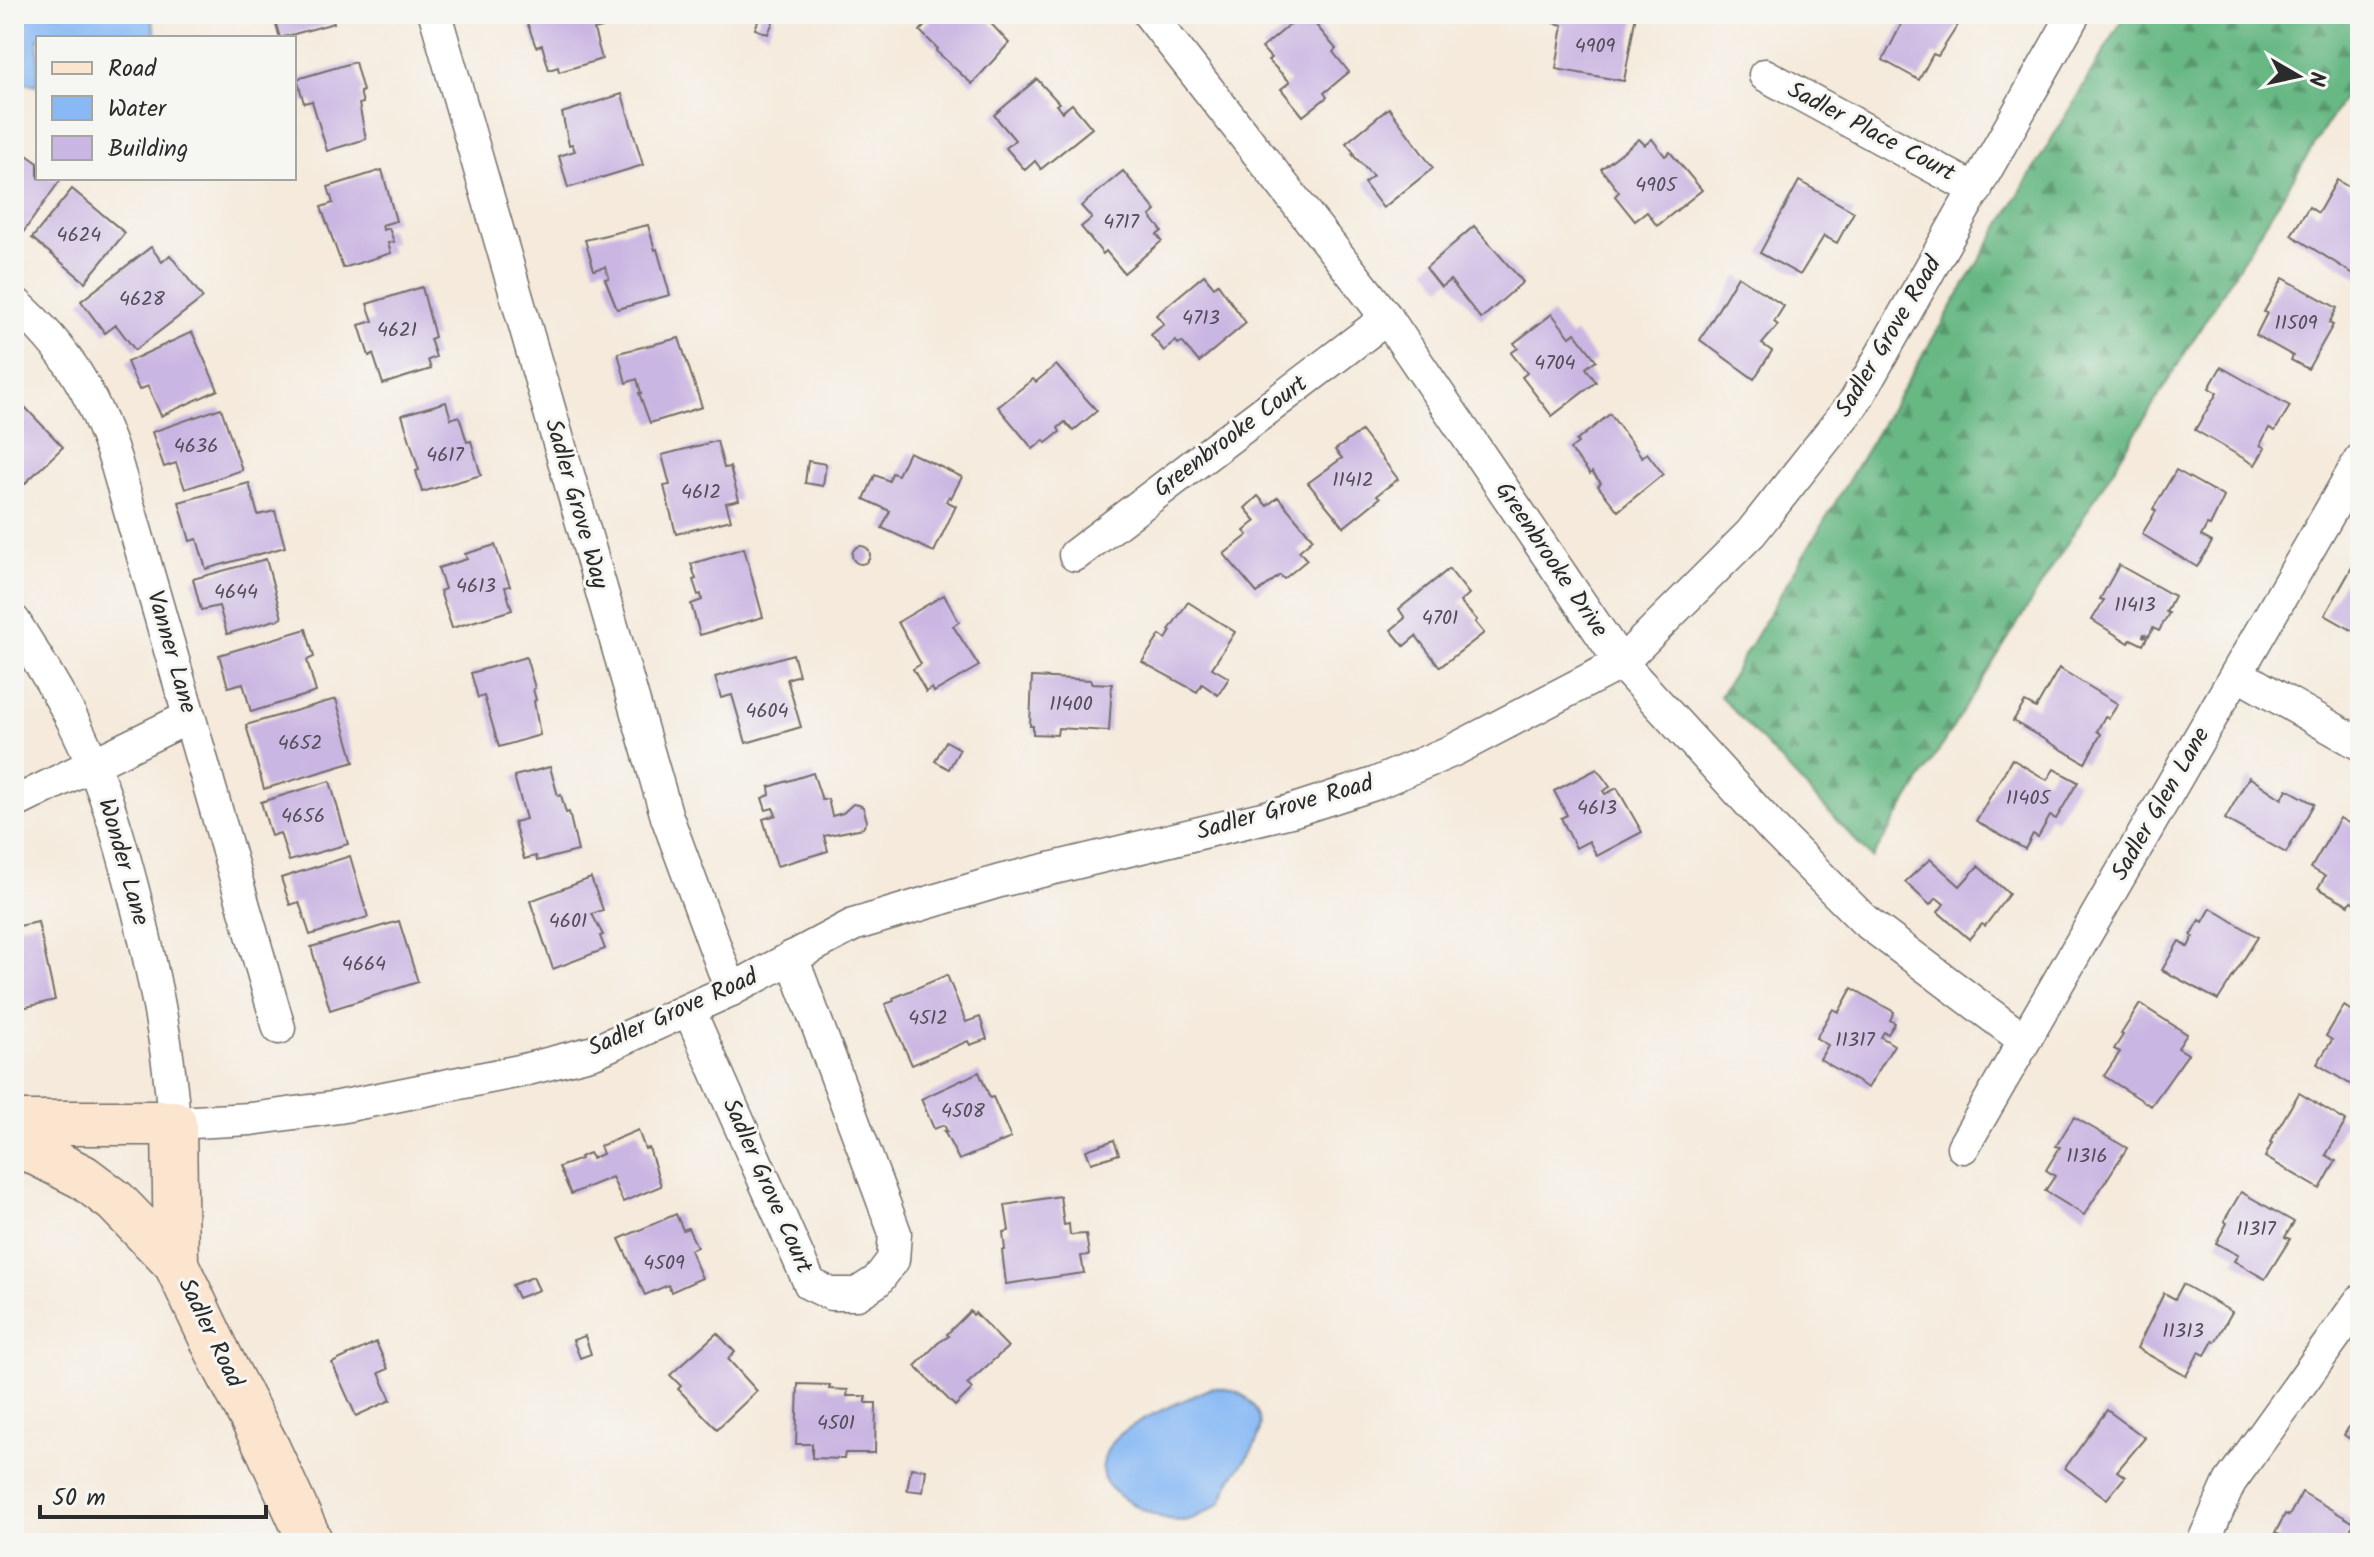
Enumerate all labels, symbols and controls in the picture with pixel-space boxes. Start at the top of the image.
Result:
house number: 4909 [1575,31,1616,63]
legend [36,36,296,180]
north arrow [2258,36,2338,116]
text: Road [108,50,157,89]
text: N [2297,69,2334,88]
street label: Sadler Place Court [1780,71,1963,193]
text: Water [108,90,168,129]
text: Building [108,130,188,169]
house number: 4905 [1635,170,1678,202]
house number: 4717 [1103,207,1140,239]
house number: 4624 [57,220,101,252]
street label: Sadler Grove Road [1825,248,1953,425]
house number: 4628 [119,284,166,316]
house number: 4713 [1182,303,1220,335]
house number: 11509 [2274,308,2318,340]
house number: 4621 [377,315,417,347]
house number: 4704 [1534,348,1576,380]
street label: Greenbrooke Court [1145,365,1317,508]
street label: Sadler Grove Way [533,414,619,594]
house number: 4636 [174,431,218,463]
house number: 4617 [426,440,465,472]
house number: 11412 [1332,465,1374,497]
street label: Greenbrooke Drive [1484,474,1618,646]
house number: 4612 [681,477,721,509]
house number: 4613 [456,571,496,603]
house number: 4644 [214,577,258,609]
street label: Vanner Lane [135,586,207,718]
house number: 11413 [2114,590,2156,622]
house number: 4701 [1422,603,1458,635]
house number: 11400 [1049,689,1093,721]
house number: 4604 [745,696,789,728]
street label: Sadler Glen Lane [2101,720,2221,888]
house number: 4652 [278,728,322,760]
street label: Sadler Grove Road [1192,764,1379,852]
house number: 11405 [2006,783,2051,815]
house number: 4613 [1577,793,1617,825]
street label: Wonder Lane [86,794,160,930]
house number: 4656 [281,801,325,833]
house number: 4601 [549,906,587,938]
house number: 4664 [342,949,386,981]
street label: Sadler Grove Road [582,958,765,1068]
house number: 4512 [908,1003,948,1035]
house number: 11317 [1835,1025,1876,1057]
street label: Sadler Grove Court [711,1092,823,1281]
house number: 4508 [941,1096,986,1128]
house number: 11316 [2066,1141,2108,1173]
house number: 11317 [2236,1214,2277,1246]
house number: 4509 [643,1248,685,1280]
street label: Sadler Road [167,1271,254,1396]
house number: 11313 [2162,1316,2204,1348]
house number: 4501 [817,1408,855,1440]
scale bar [40,1469,266,1519]
text: 50 m [52,1479,106,1518]

